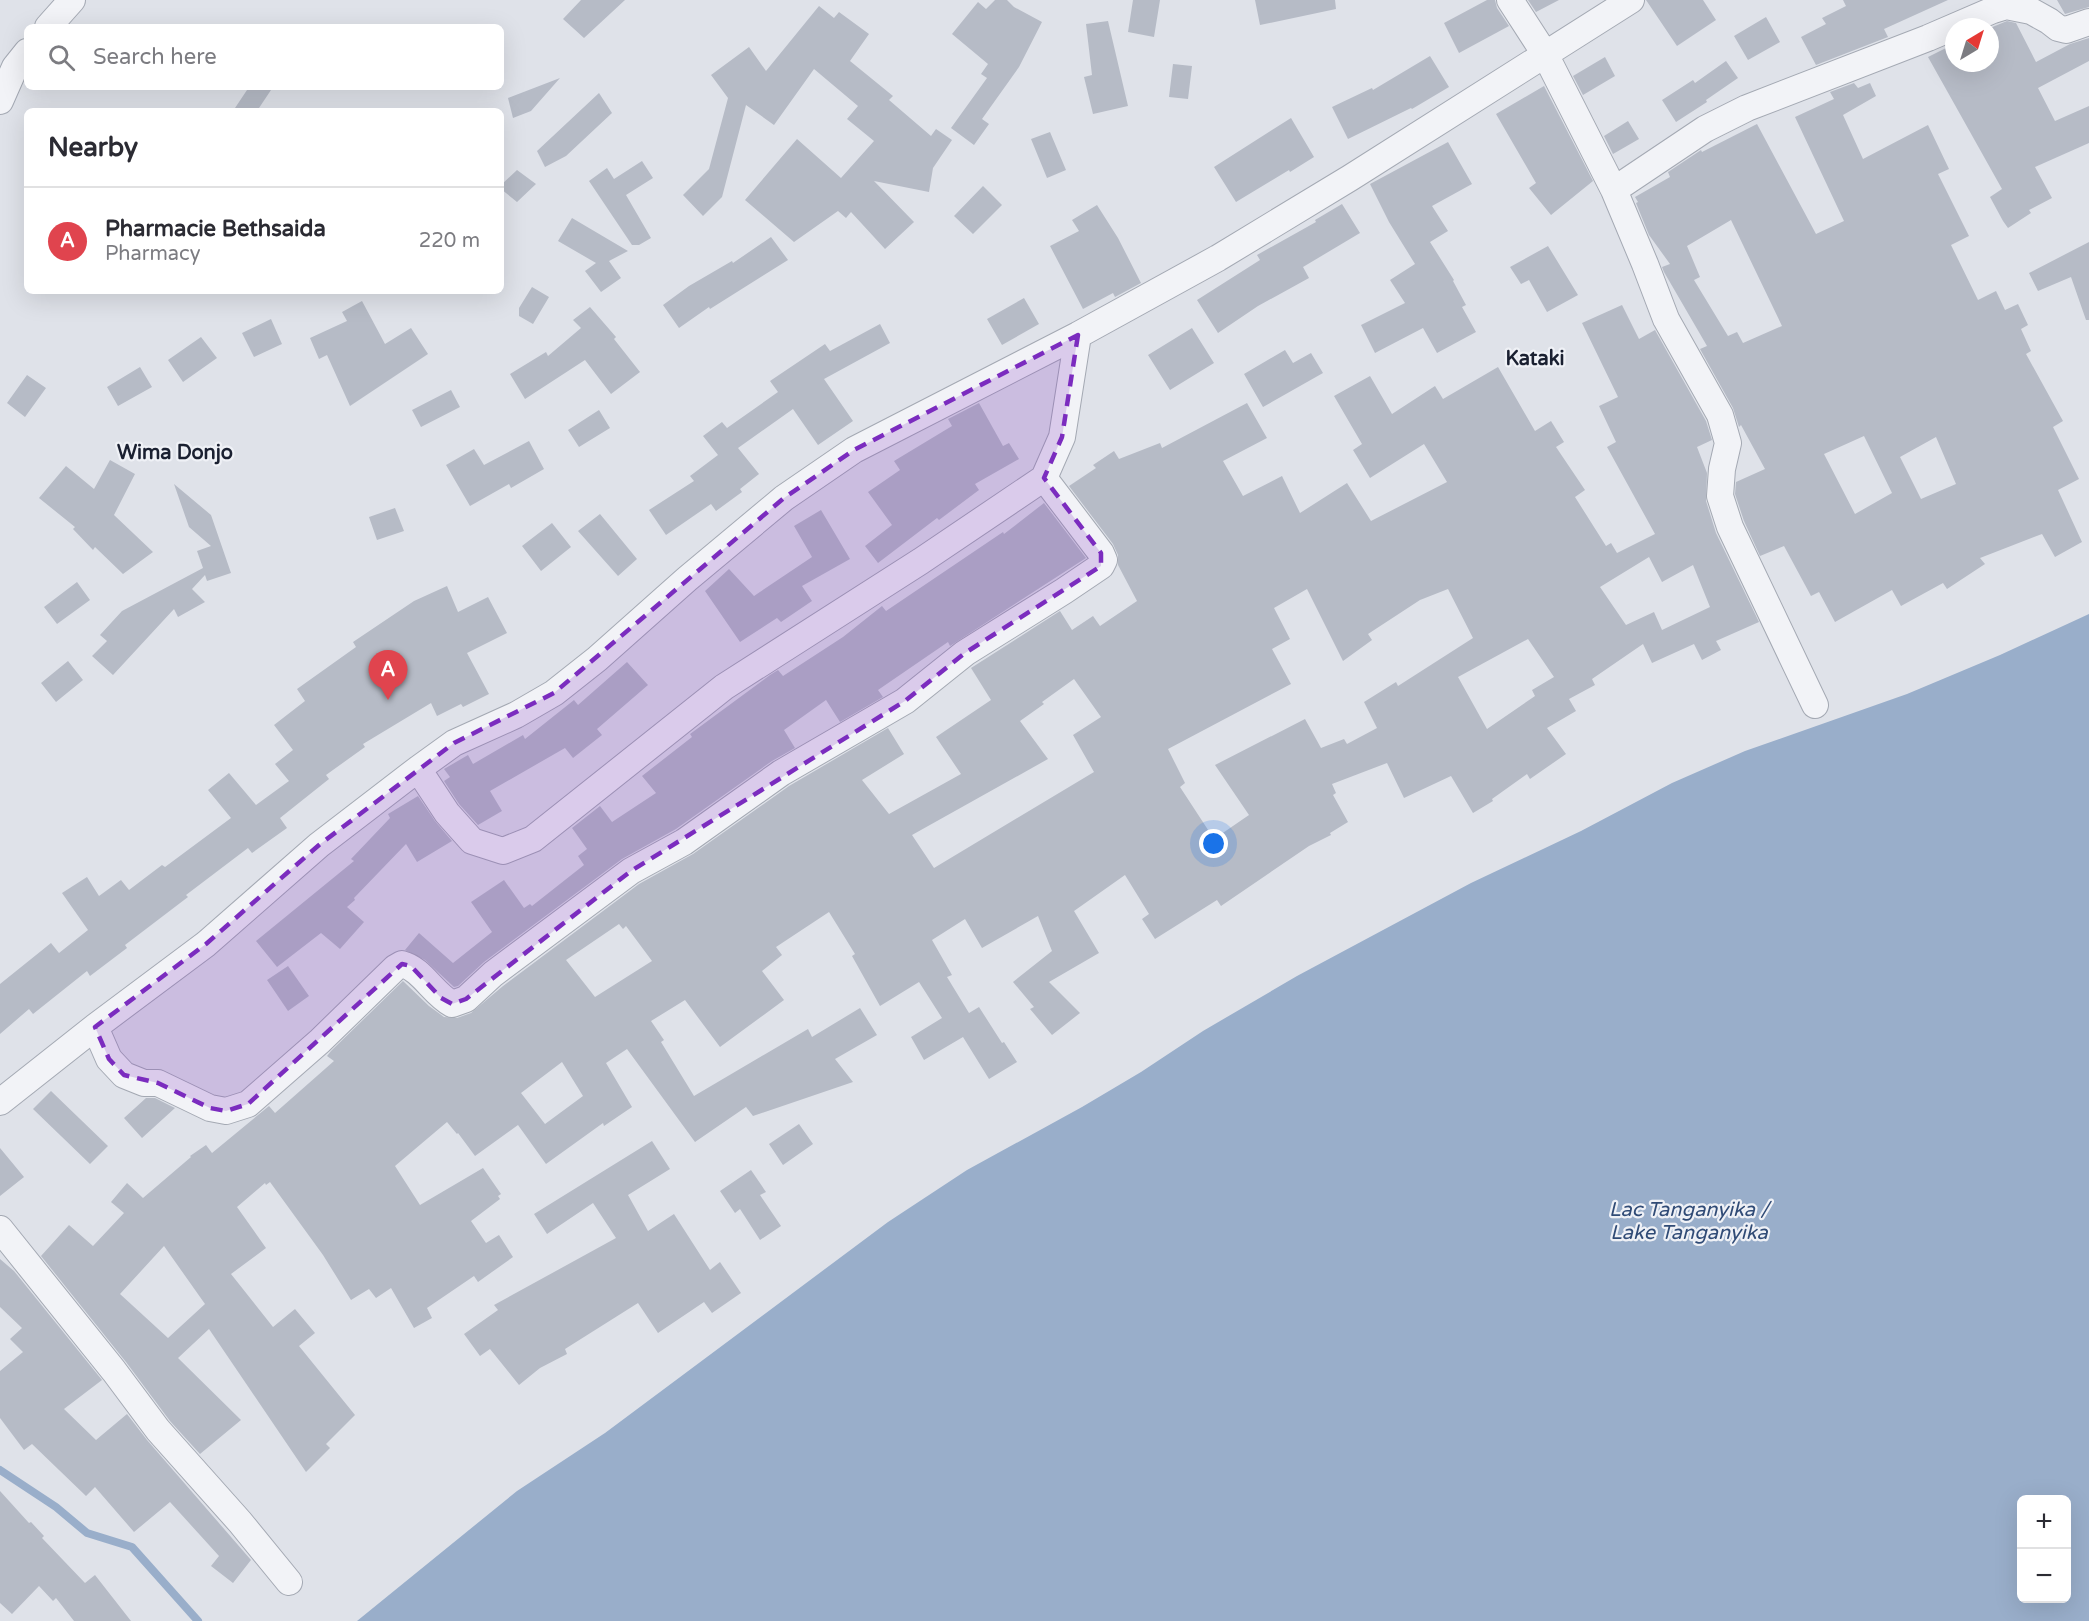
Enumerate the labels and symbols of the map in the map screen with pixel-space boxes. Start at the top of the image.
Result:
north arrow [1945,18,1999,72]
district label: Kataki [1505,347,1565,371]
district label: Wima Donjo [117,441,233,465]
pin: A [368,650,408,700]
your location [1199,829,1228,858]
water label: Lac Tanganyika / Lake Tanganyika [1609,1198,1772,1245]

